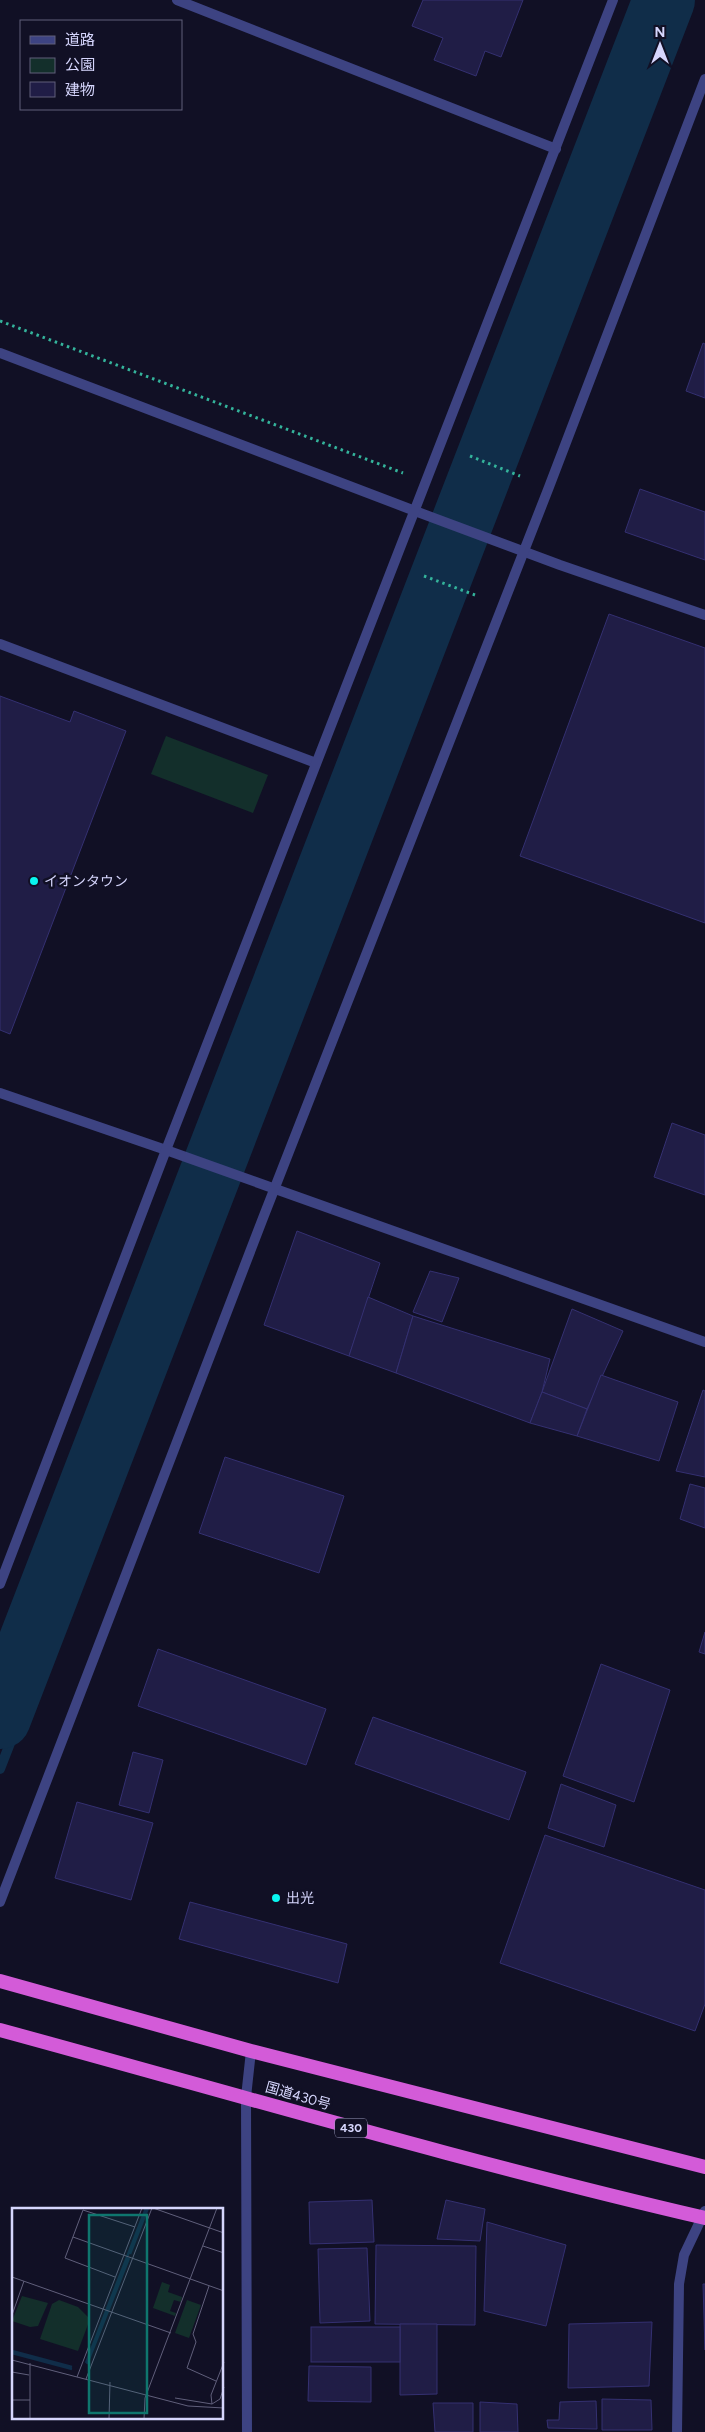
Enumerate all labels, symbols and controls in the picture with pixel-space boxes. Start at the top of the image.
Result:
legend [20,20,182,110]
north arrow [635,20,685,70]
text: N [655,24,665,41]
text: 道路 [65,31,95,49]
text: 公園 [65,56,95,74]
text: 建物 [65,81,95,99]
place label: イオンタウン [44,873,128,890]
marker: イオンタウン [28,875,40,887]
place label: 出光 [286,1890,314,1907]
marker: 出光 [270,1892,282,1904]
street label: 国道430号 [263,2079,333,2113]
road number: 430 [335,2118,367,2138]
inset map [12,2208,224,2420]

